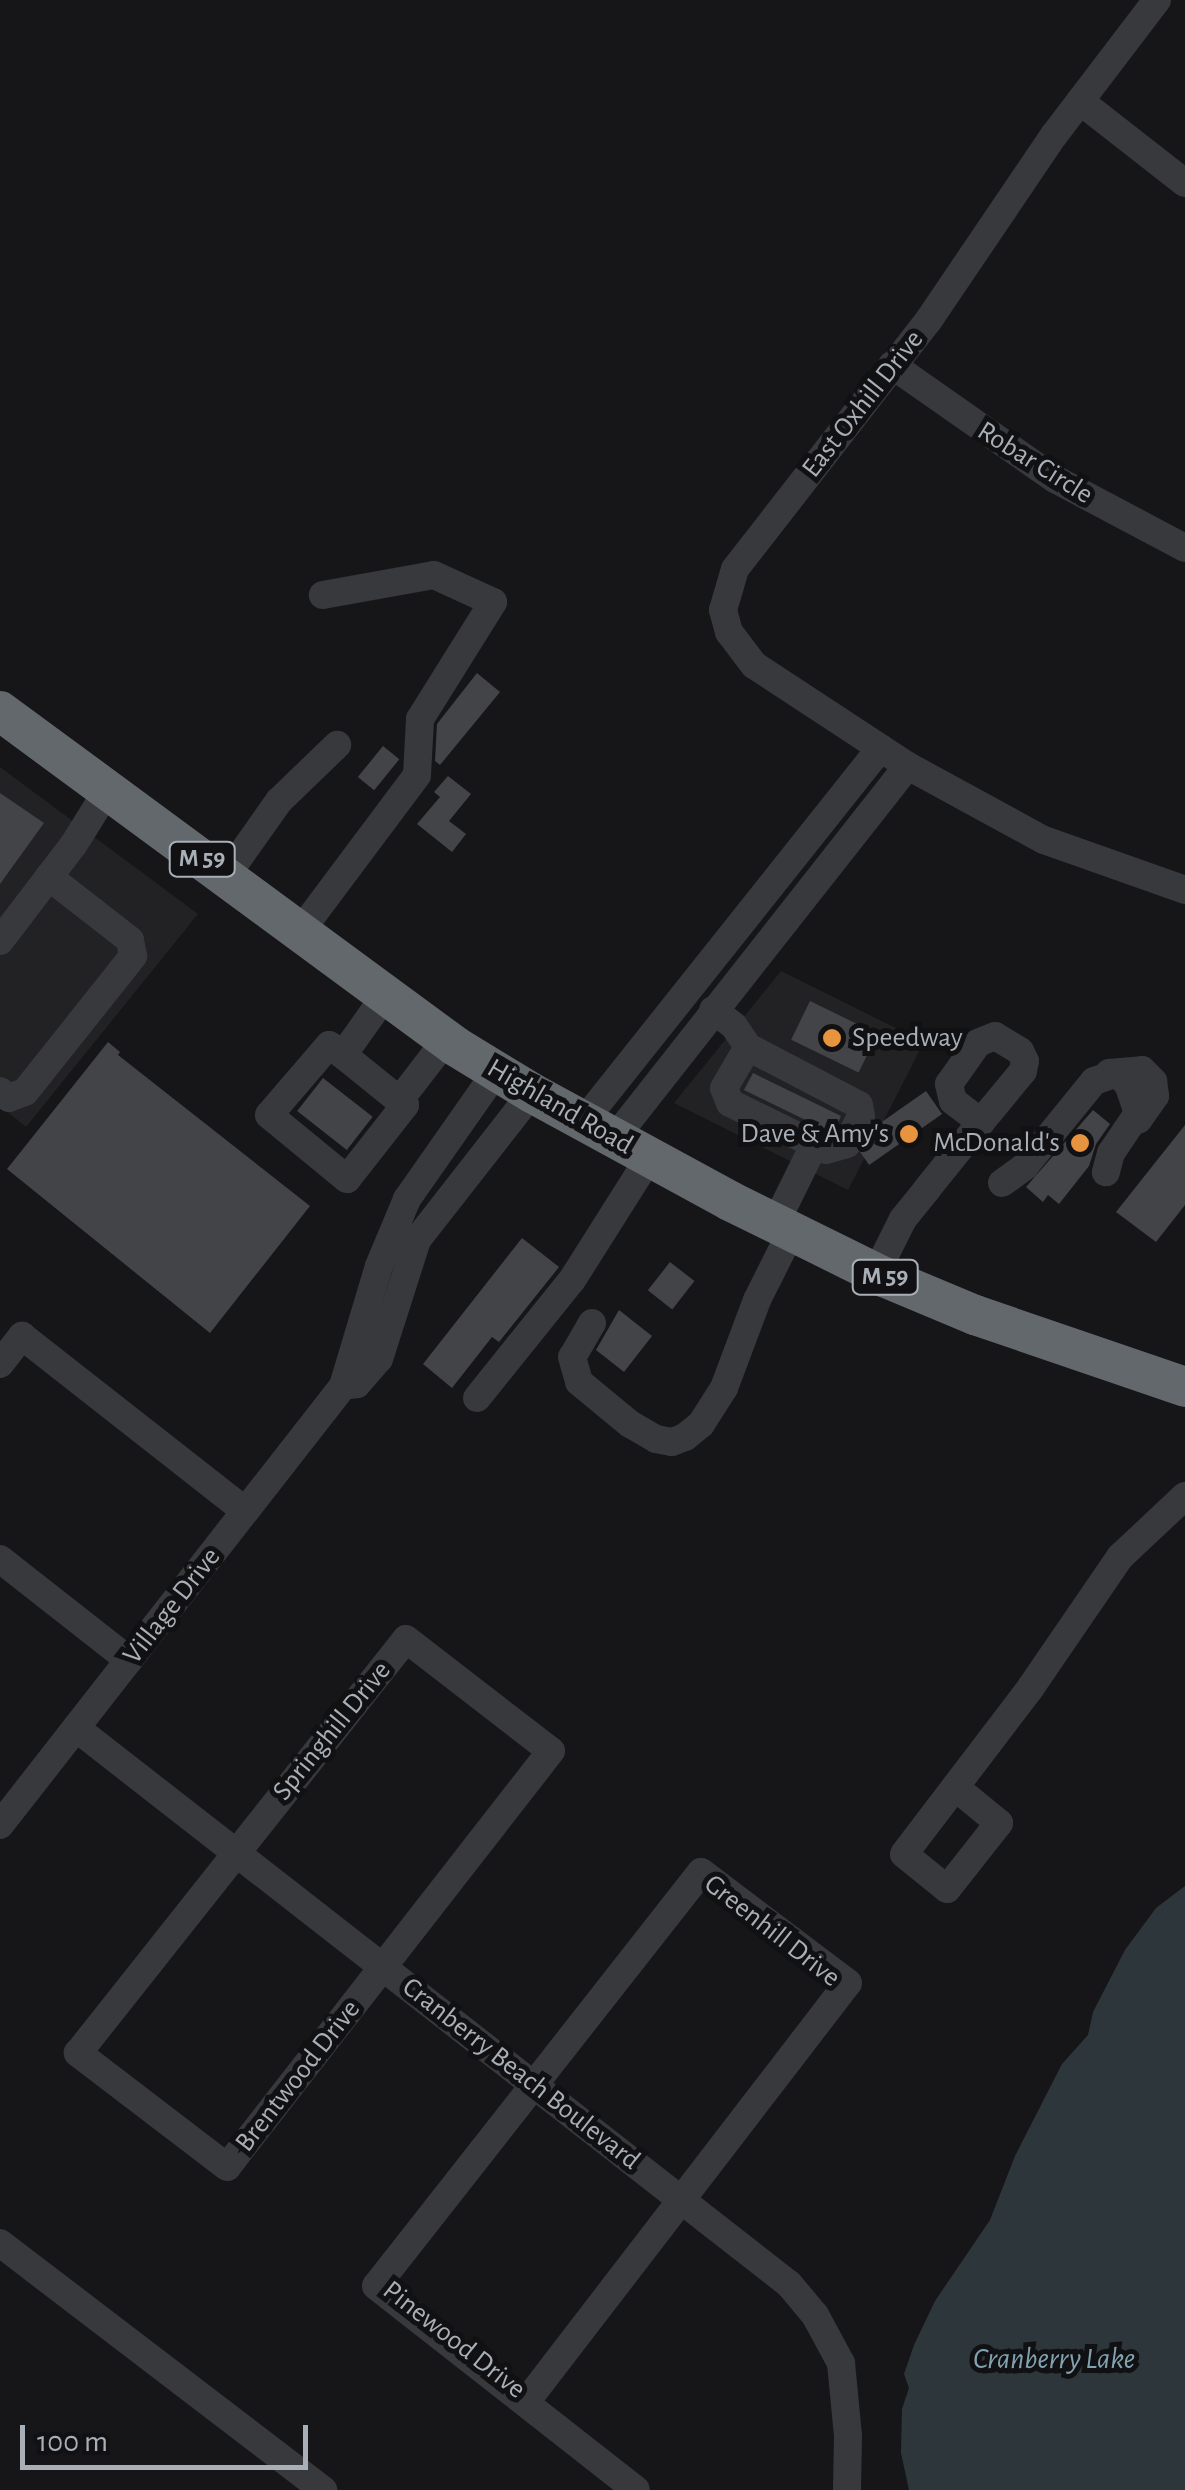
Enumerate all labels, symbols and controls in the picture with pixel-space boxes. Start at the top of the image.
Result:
street label: East Oxhill Drive [795,324,931,484]
street label: Robar Circle [971,414,1099,512]
road number: M 59 [167,839,237,879]
place label: Speedway [852,1021,963,1055]
marker: Speedway [821,1027,843,1049]
street label: Highland Road [481,1052,639,1162]
place label: Dave & Amy's [741,1117,889,1151]
marker: Dave & Amy's [898,1123,920,1145]
place label: McDonald's [933,1126,1060,1160]
marker: McDonald's [1069,1132,1091,1154]
road number: M 59 [850,1257,920,1297]
street label: Village Drive [116,1541,228,1671]
street label: Springhill Drive [266,1655,398,1807]
street label: Greenhill Drive [697,1867,847,1995]
street label: Cranberry Beach Boulevard [395,1971,647,2177]
street label: Brentwood Drive [228,1993,368,2159]
street label: Pinewood Drive [376,2274,532,2406]
water label: Cranberry Lake [973,2341,1135,2377]
scale bar [25,2405,312,2467]
text: 100 m [37,2427,108,2457]

